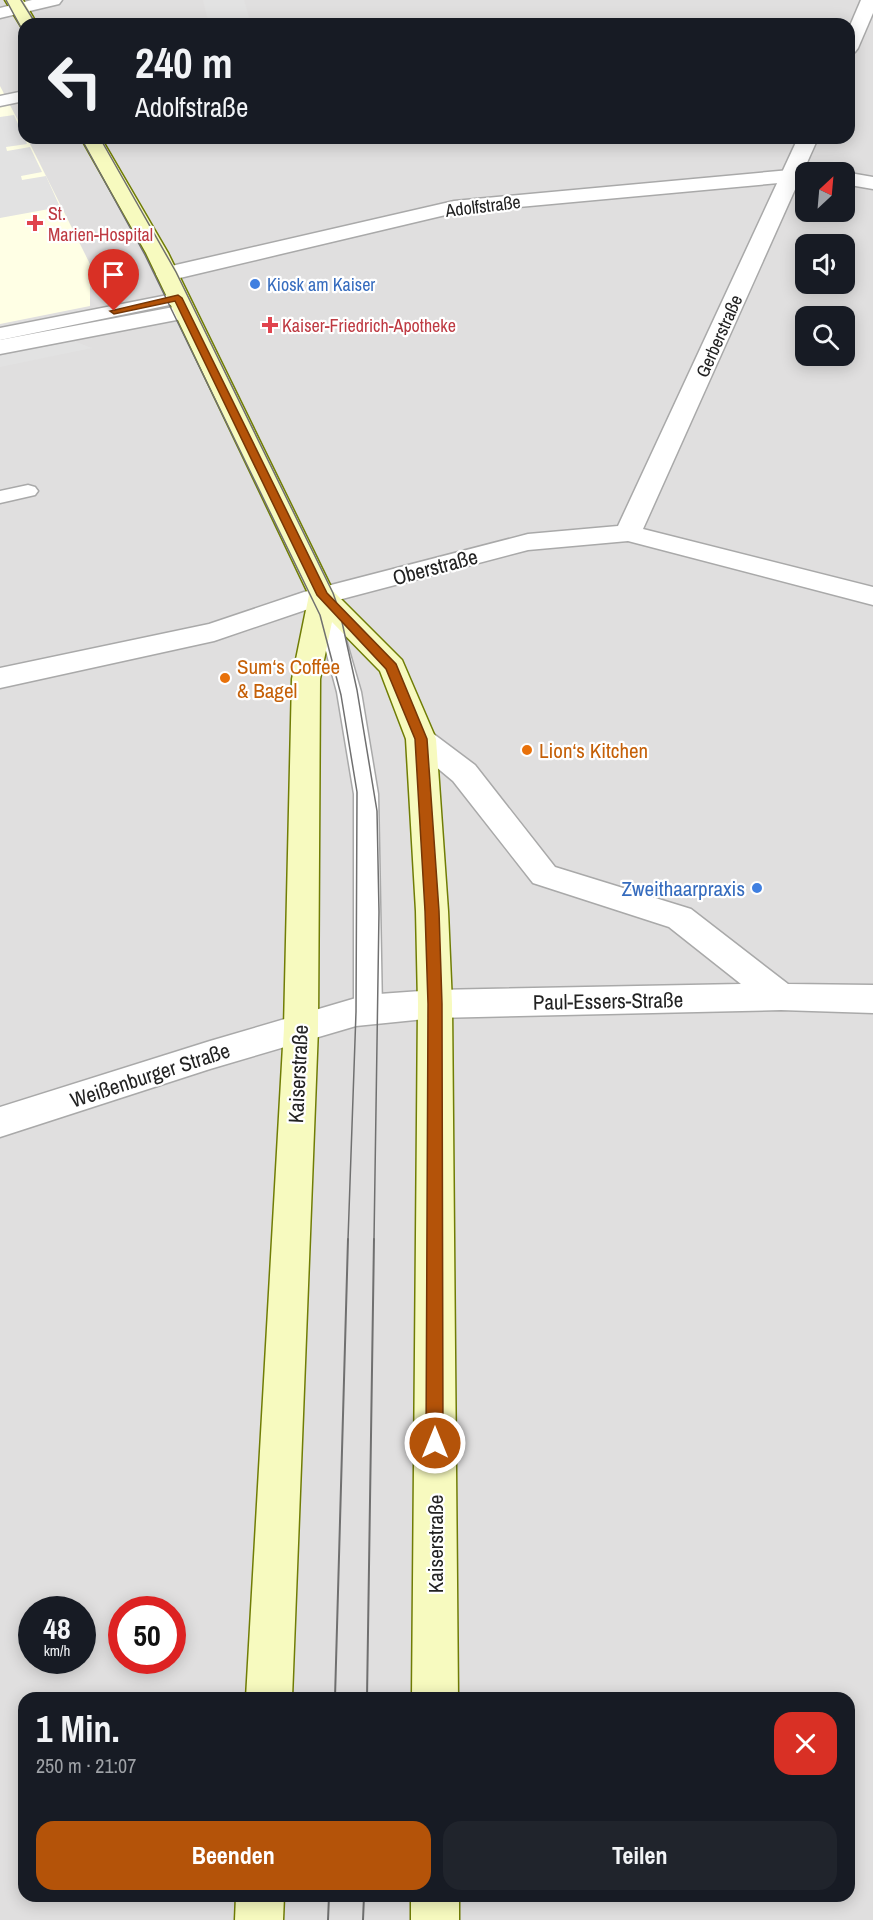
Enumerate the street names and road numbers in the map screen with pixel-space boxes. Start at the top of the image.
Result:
street label: Adolfstraße [443,189,522,223]
street label: Gerberstraße [690,291,748,381]
street label: Oberstraße [389,542,481,592]
street label: Paul-Essers-Straße [533,985,683,1017]
street label: Kaiserstraße [281,1024,315,1124]
street label: Weißenburger Straße [66,1036,234,1114]
street label: Kaiserstraße [421,1495,450,1593]

